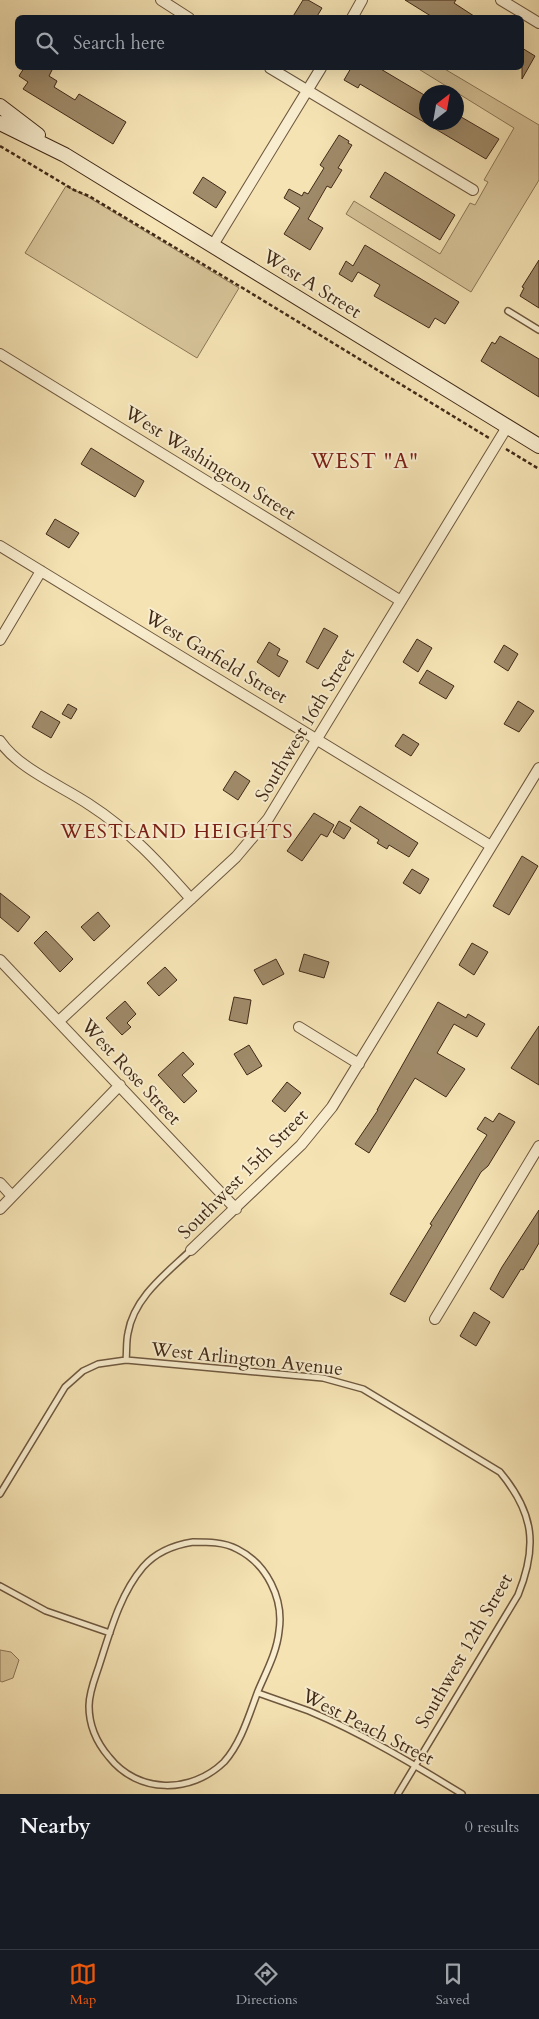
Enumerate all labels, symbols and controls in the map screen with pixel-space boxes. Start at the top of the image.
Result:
search box [15,15,524,70]
icon: search [33,29,61,57]
text: Search here [73,30,165,56]
north arrow [419,85,464,130]
street label: West A Street [257,243,366,325]
street label: West Washington Street [118,399,301,526]
district label: WEST "A" [310,447,419,476]
street label: West Garfield Street [139,604,292,710]
street label: Southwest 16th Street [249,643,361,807]
district label: WESTLAND HEIGHTS [59,818,294,845]
street label: West Rose Street [74,1013,187,1131]
street label: Southwest 15th Street [172,1103,314,1245]
street label: West Arlington Avenue [149,1336,344,1382]
street label: Southwest 12th Street [409,1569,519,1733]
street label: West Peach Street [297,1682,439,1772]
text: Nearby [20,1812,91,1841]
text: 0 results [465,1816,519,1838]
tab: Map [69,1960,97,2009]
tab: Directions [236,1960,297,2009]
tab: Saved [436,1960,470,2009]

